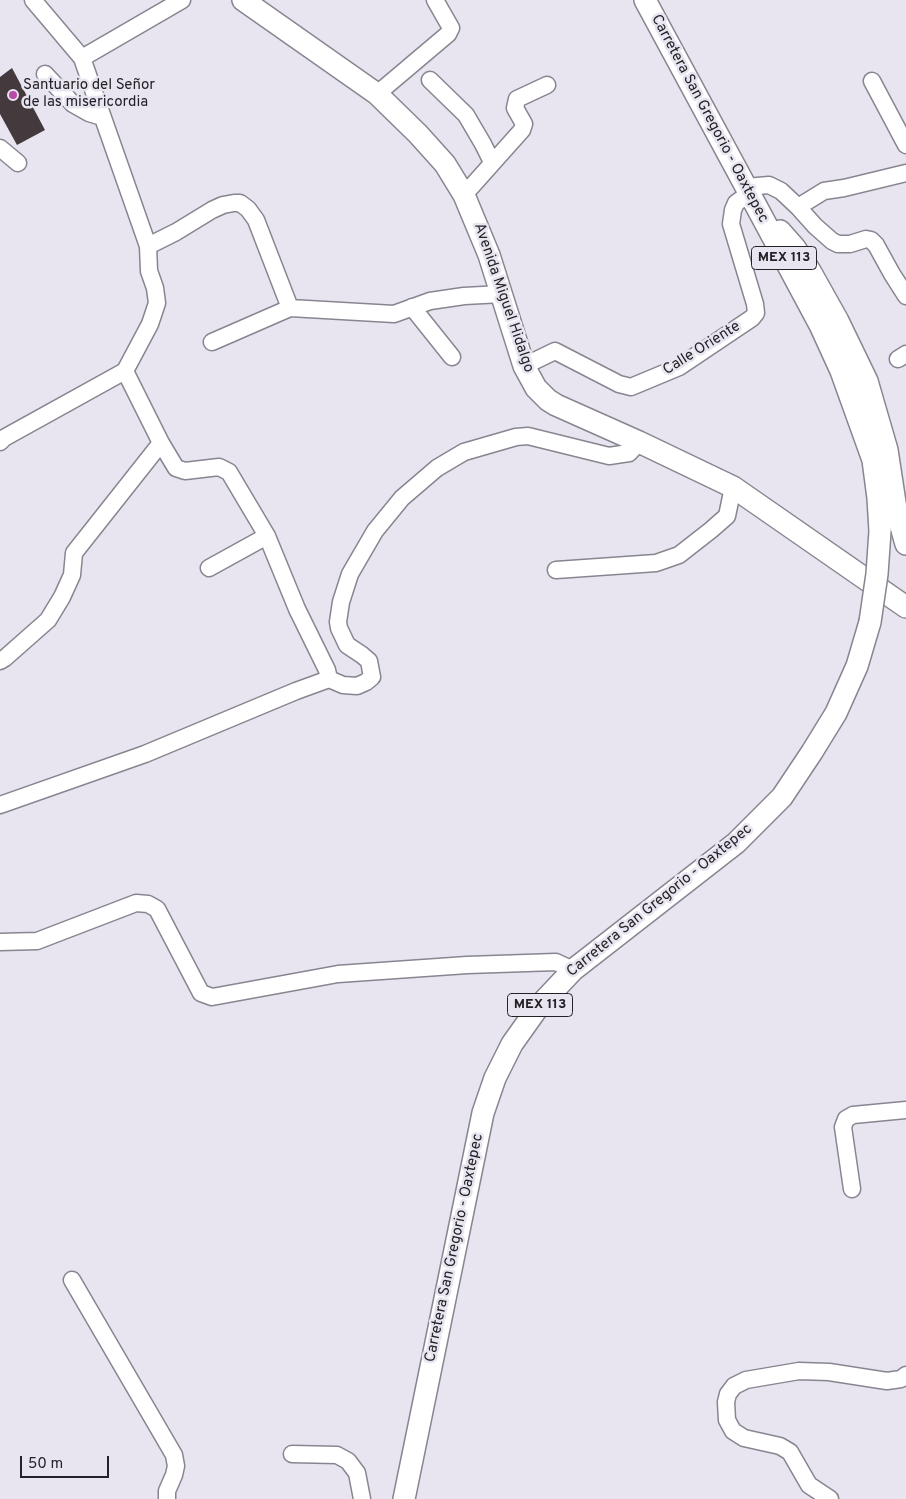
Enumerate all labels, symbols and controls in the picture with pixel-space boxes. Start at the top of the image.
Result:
street label: Carretera San Gregorio - Oaxtepec [646,12,772,226]
place label: Santuario del Señor de las misericordia [23,77,155,112]
marker: Santuario del Señor de las misericordia [7,89,19,101]
street label: Avenida Miguel Hidalgo [469,221,537,375]
road number: MEX 113 [752,247,816,270]
street label: Calle Oriente [660,318,744,380]
street label: Carretera San Gregorio - Oaxtepec [564,821,756,981]
road number: MEX 113 [508,994,572,1016]
street label: Carretera San Gregorio - Oaxtepec [422,1132,488,1364]
scale bar [22,1446,111,1478]
text: 50 m [28,1455,63,1474]

